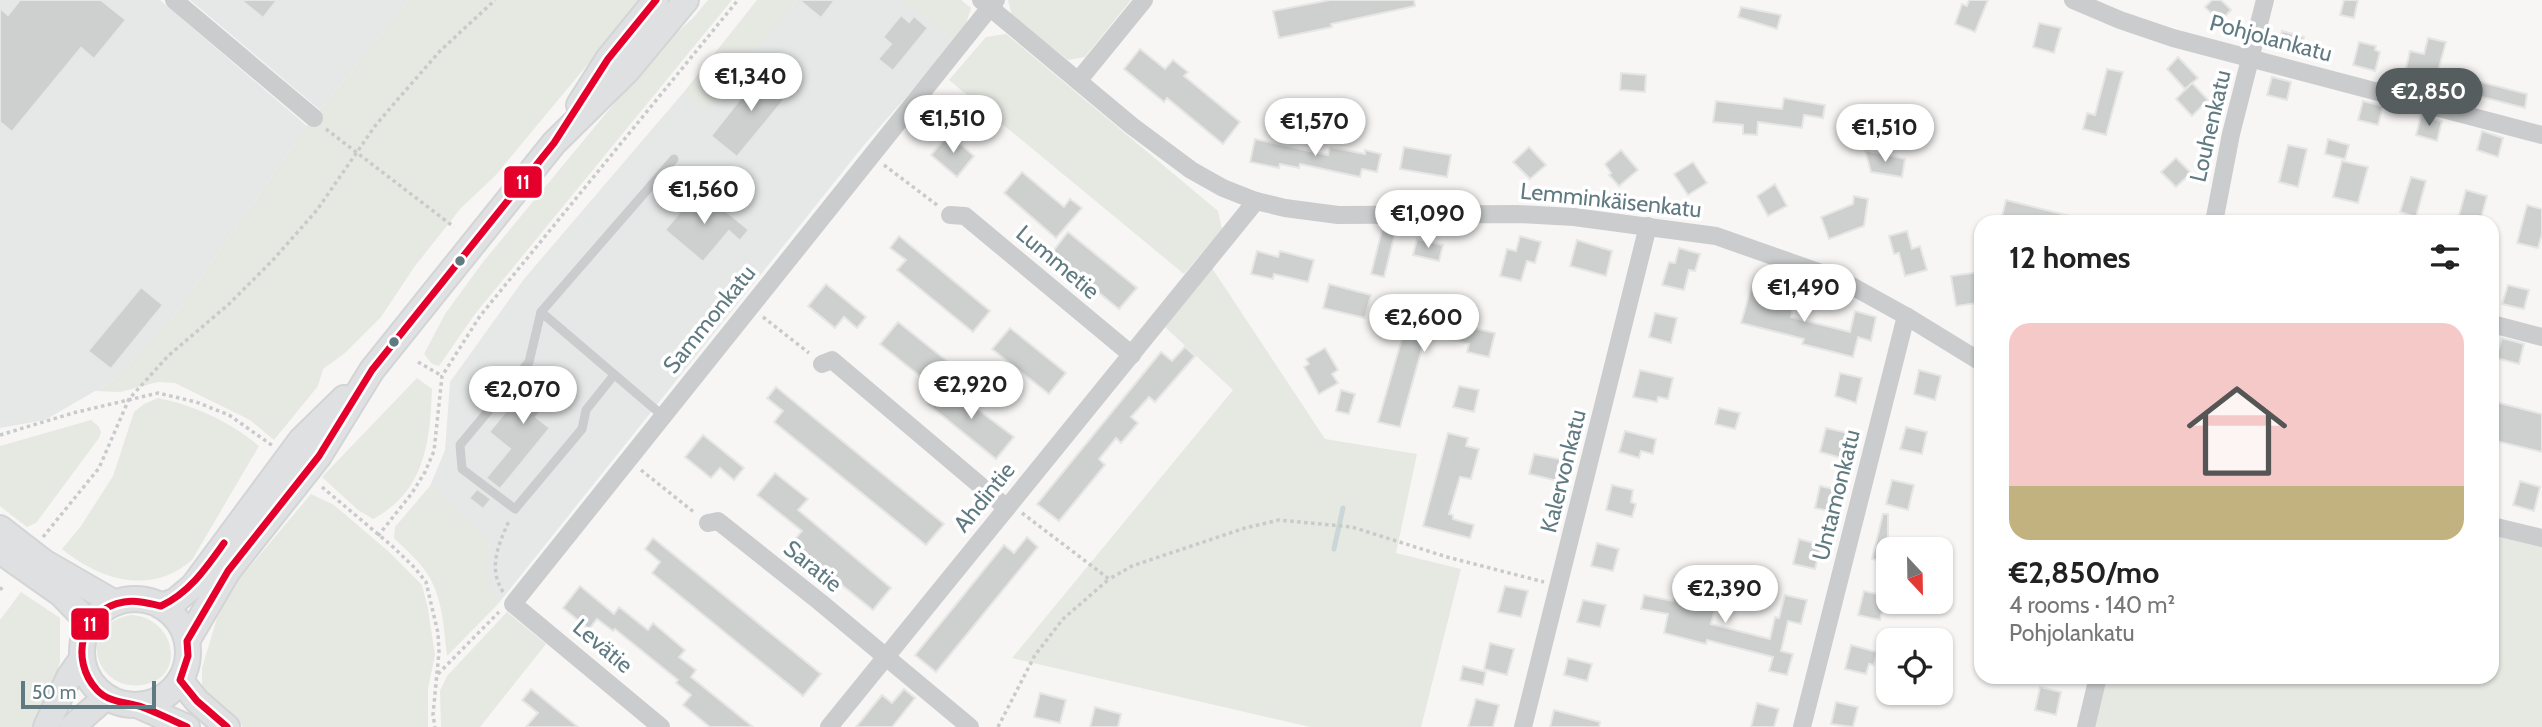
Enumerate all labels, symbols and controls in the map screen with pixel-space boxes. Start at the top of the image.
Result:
street label: Pohjolankatu [2207,8,2335,68]
pin: €1,340 [694,54,808,113]
text: €1,340 [715,62,787,90]
street label: Louhenkatu [2184,67,2236,185]
pin: €2,850 [2372,68,2486,128]
text: €2,850 [2392,77,2466,105]
pin: €1,510 [896,96,1010,155]
pin: €1,570 [1258,99,1372,158]
text: €1,510 [920,104,986,132]
pin: €1,510 [1828,104,1942,164]
text: €1,570 [1281,107,1349,135]
text: €1,510 [1852,113,1918,141]
line badge: 11 [503,165,543,199]
pin: €1,560 [647,166,761,226]
text: 11 [516,171,530,194]
text: €1,560 [669,175,739,203]
street label: Lemminkäisenkatu [1519,177,1703,223]
pin: €1,090 [1371,190,1485,250]
text: €1,090 [1391,199,1465,227]
street label: Lummetie [1011,219,1105,305]
icon: filters [2426,238,2464,276]
text: 12 homes [2009,239,2131,276]
unlabelled marker [453,254,467,268]
street label: Sammonkatu [657,259,761,379]
pin: €1,490 [1747,264,1861,324]
text: €1,490 [1768,273,1840,301]
pin: €2,600 [1367,294,1481,354]
text: €2,600 [1385,303,1463,331]
unlabelled marker [387,335,401,349]
pin: €2,920 [914,362,1028,421]
pin: €2,070 [466,366,580,426]
icon: home [2174,368,2300,494]
text: €2,920 [934,370,1008,398]
text: €2,070 [485,375,561,403]
street label: Kalervonkatu [1534,407,1592,535]
street label: Untamonkatu [1806,426,1866,564]
street label: Ahdintie [948,456,1021,537]
street label: Saratie [778,534,848,598]
north arrow [1876,537,1953,614]
map controls [1876,537,1953,705]
text: €2,850/mo [2009,554,2159,591]
pin: €2,390 [1668,566,1782,625]
text: €2,390 [1688,574,1762,602]
text: 4 rooms · 140 m² [2009,591,2175,619]
line badge: 11 [70,607,110,641]
text: 11 [83,613,97,636]
street label: Levätie [567,613,639,679]
text: Pohjolankatu [2009,619,2135,647]
button: locate [1876,628,1953,705]
scale bar [21,678,156,710]
text: 50 m [32,681,76,704]

